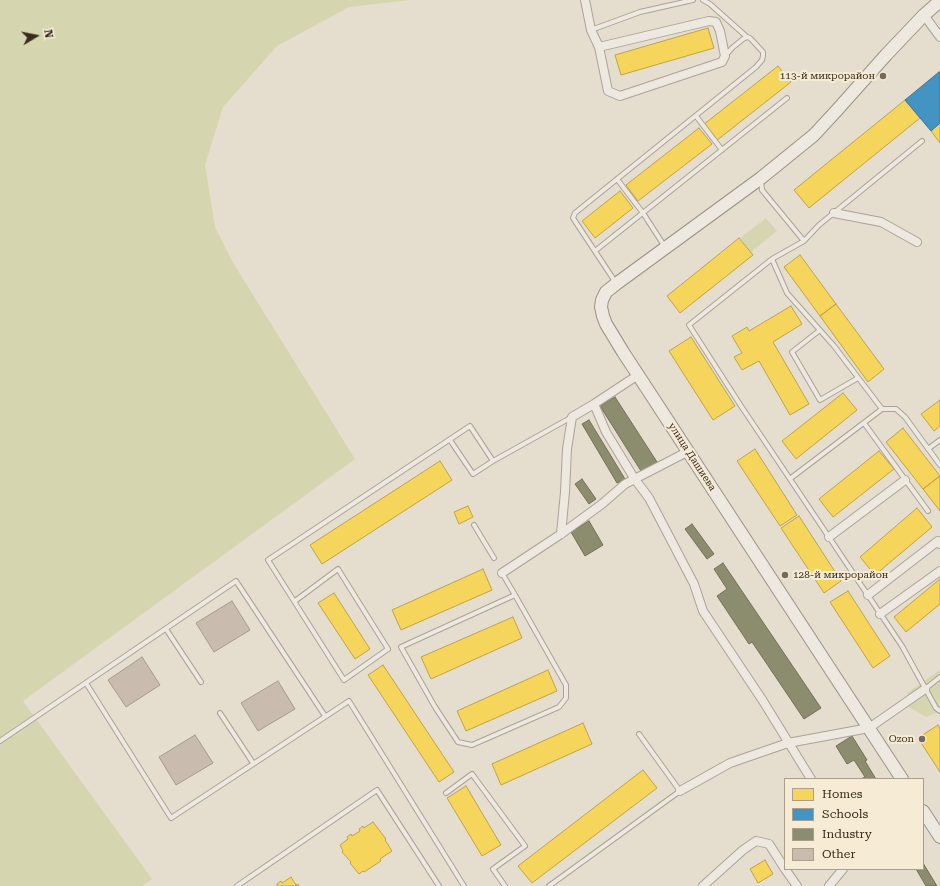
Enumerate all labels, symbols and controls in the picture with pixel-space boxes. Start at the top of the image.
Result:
north arrow [16,16,56,56]
text: N [41,29,55,39]
place label: 113-й микрорайон [780,70,875,82]
marker: 113-й микрорайон [878,71,888,81]
street label: улица Дашиева [666,421,718,493]
place label: 128-й микрорайон [793,569,888,581]
marker: 128-й микрорайон [780,570,790,580]
place label: Ozon [889,733,914,745]
marker: Ozon [917,734,927,744]
legend [784,778,924,870]
text: Homes [822,787,862,801]
text: Schools [822,807,868,821]
text: Industry [822,827,872,841]
text: Other [822,847,855,861]

